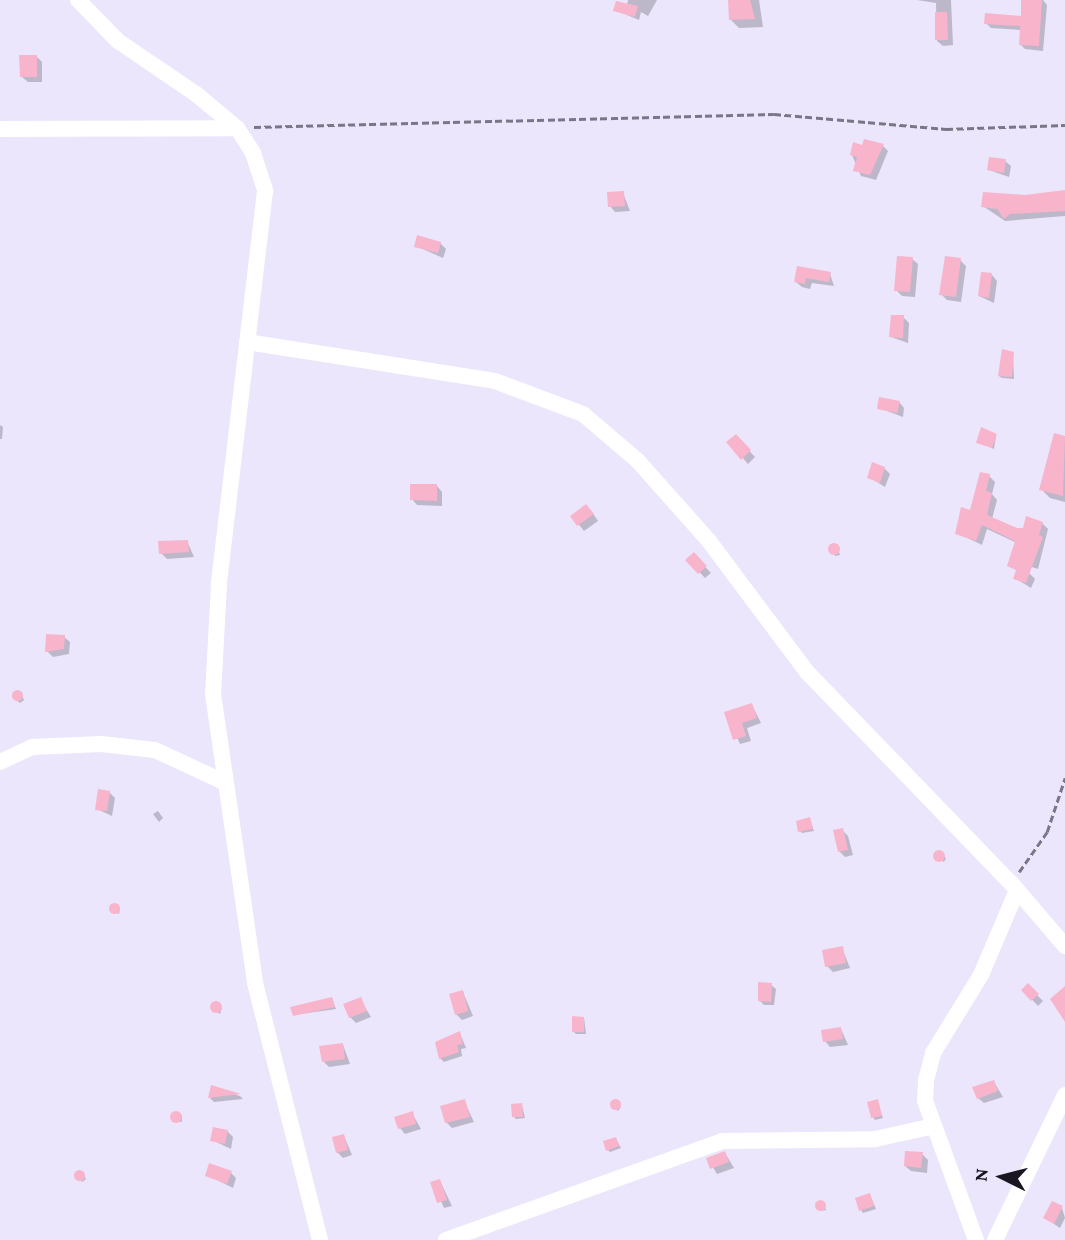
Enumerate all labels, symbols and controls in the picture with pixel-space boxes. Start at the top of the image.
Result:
north arrow [967,1142,1037,1212]
text: N [969,1167,992,1182]

